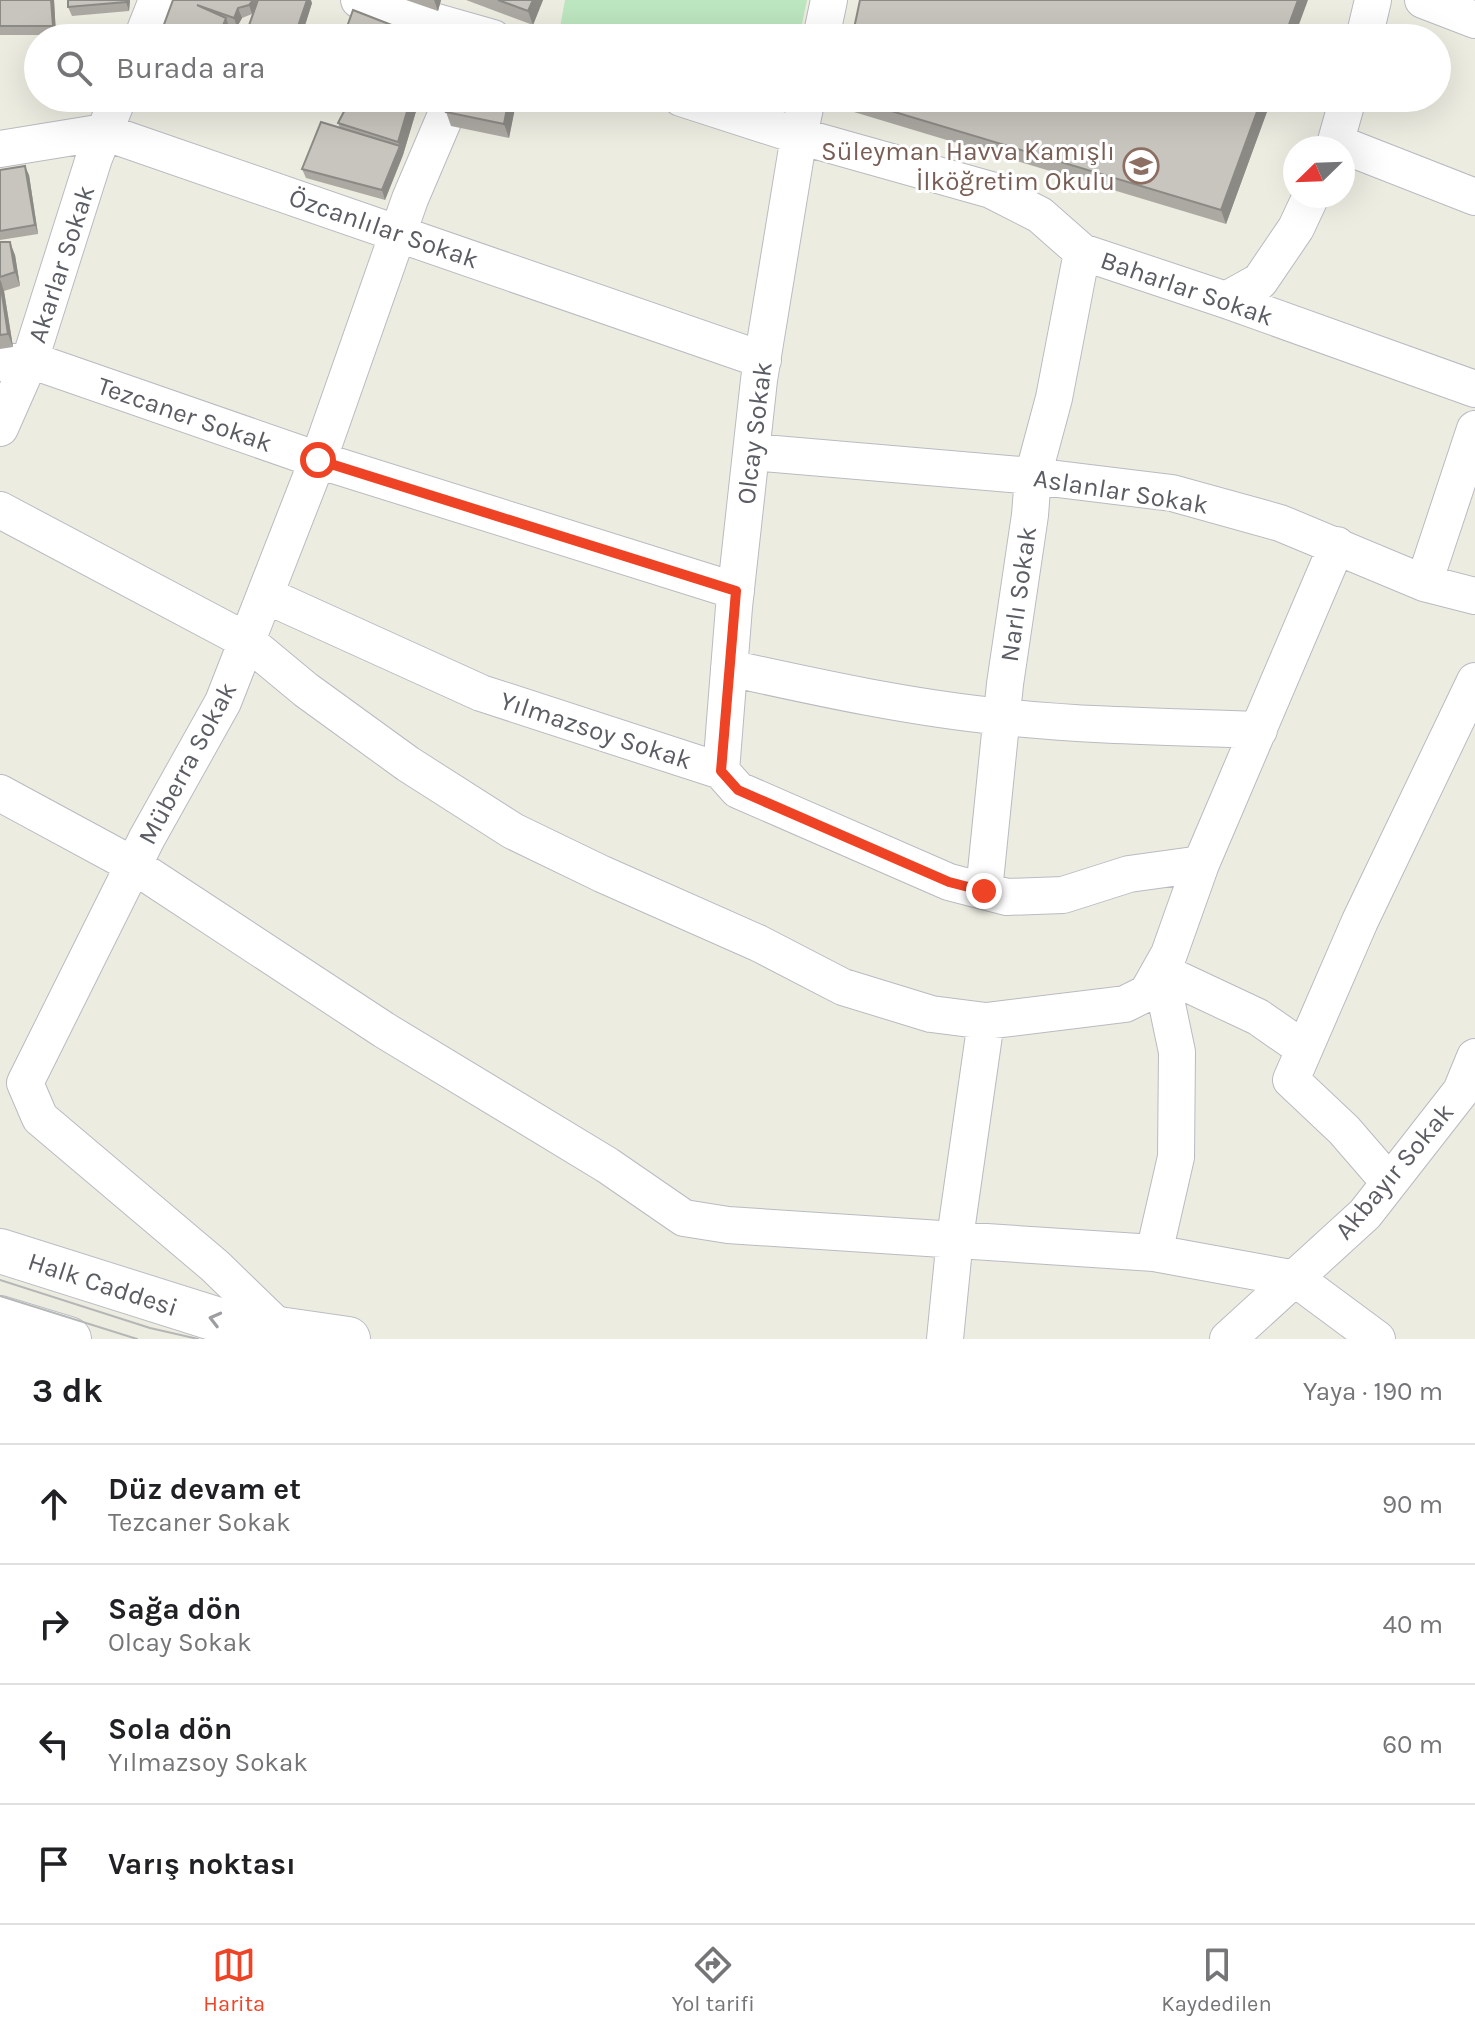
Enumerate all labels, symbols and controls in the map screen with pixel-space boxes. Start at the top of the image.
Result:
search box [24,24,1451,112]
icon: search [52,46,96,90]
text: Burada ara [116,50,265,86]
place label: Süleyman Havva Kamışlı İlköğretim Okulu [821,136,1115,197]
north arrow [1283,136,1355,208]
school or university icon: Süleyman Havva Kamışlı İlköğretim Okulu [1122,147,1160,185]
street label: Akarlar Sokak [21,181,102,347]
street label: Özcanlılar Sokak [285,182,483,275]
street label: Baharlar Sokak [1096,244,1277,333]
street label: Olcay Sokak [730,360,779,506]
street label: Tezcaner Sokak [93,370,276,459]
route start [300,442,336,478]
street label: Aslanlar Sokak [1031,462,1211,521]
street label: Narlı Sokak [994,524,1043,664]
street label: Müberra Sokak [132,677,243,850]
street label: Yılmazsoy Sokak [496,685,696,776]
route end [966,873,1002,909]
street label: Akbayır Sokak [1328,1097,1460,1246]
street label: Halk Caddesi [24,1246,182,1323]
one-way arrow [209,1311,223,1328]
text: 3 dk [32,1371,103,1411]
text: Yaya · 190 m [1303,1376,1443,1407]
text: Düz devam et [108,1471,301,1507]
icon: ahead [32,1482,76,1526]
text: 90 m [1382,1489,1443,1520]
text: Tezcaner Sokak [108,1507,291,1538]
text: Sağa dön [108,1591,241,1627]
icon: right [32,1602,76,1646]
text: 40 m [1383,1609,1443,1640]
text: Olcay Sokak [108,1627,252,1658]
text: Sola dön [108,1711,232,1747]
icon: left [32,1722,76,1766]
text: 60 m [1382,1729,1443,1760]
text: Yılmazsoy Sokak [108,1747,308,1778]
icon: arrive [32,1842,76,1886]
text: Varış noktası [108,1846,296,1882]
tab: Harita [203,1943,265,2017]
tab: Yol tarifi [672,1943,755,2017]
tab: Kaydedilen [1161,1943,1272,2017]

